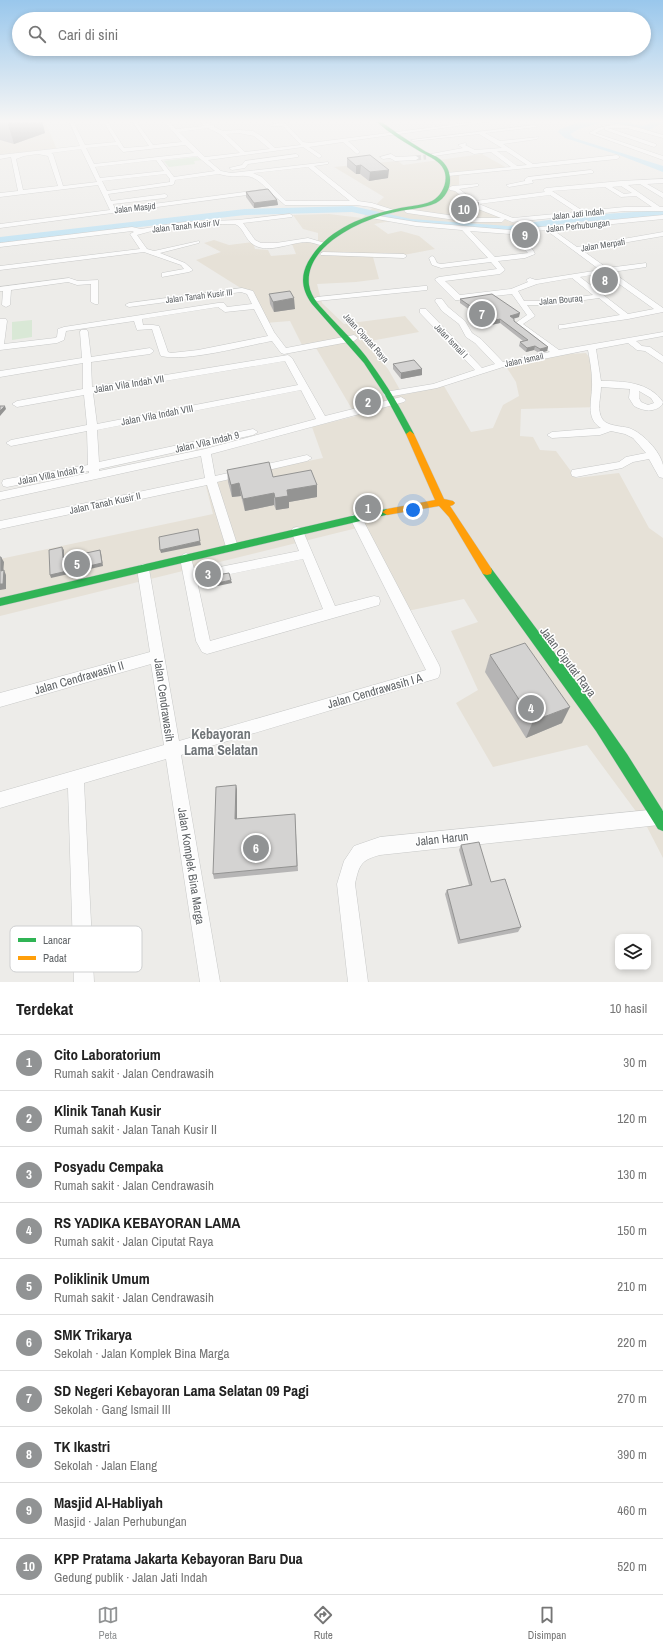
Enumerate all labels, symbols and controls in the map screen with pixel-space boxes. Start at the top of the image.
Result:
search box [12,12,651,56]
icon: search [26,23,48,45]
text: Cari di sini [58,24,118,45]
pin: 10 [451,194,477,224]
street label: Jalan Masjid [114,200,156,216]
street label: Jalan Jati Indah [551,205,605,223]
street label: Jalan Tanah Kusir IV [151,216,221,236]
street label: Jalan Perhubungan [546,217,610,235]
pin: 9 [512,220,538,250]
street label: Jalan Merpati [580,236,626,254]
pin: 8 [592,265,618,295]
street label: Jalan Tanah Kusir III [165,286,233,306]
street label: Jalan Bouraq [539,292,583,308]
pin: 7 [469,299,495,329]
street label: Jalan Ciputat Raya [341,311,391,365]
street label: Jalan Ismail I [432,321,470,361]
street label: Jalan Ismail [503,350,545,370]
street label: Jalan Vila Indah VII [93,372,165,396]
pin: 2 [355,387,381,417]
street label: Jalan Vila Indah VIII [120,402,194,428]
street label: Jalan Vila Indah 9 [174,428,241,456]
street label: Jalan Villa Indah 2 [17,462,86,488]
street label: Jalan Tanah Kusir II [68,489,142,517]
pin: 1 [355,493,381,523]
your location [403,500,423,520]
pin: 5 [64,549,90,579]
pin: 3 [195,559,221,589]
street label: Jalan Ciputat Raya [536,624,600,701]
street label: Jalan Cendrawasih [150,657,178,743]
street label: Jalan Cendrawasih II [32,658,126,698]
street label: Jalan Cendrawasih I A [325,670,425,712]
pin: 4 [518,693,544,723]
district label: Kebayoran Lama Selatan [184,725,258,759]
street label: Jalan Komplek Bina Marga [174,806,208,926]
street label: Jalan Harun [415,828,469,850]
pin: 6 [243,833,269,863]
legend [10,926,142,972]
text: Lancar [43,933,71,947]
map controls [615,934,651,970]
button: layers [615,934,651,970]
text: Padat [43,951,67,965]
text: Terdekat [16,997,73,1020]
text: 10 hasil [610,1000,647,1017]
text: Cito Laboratorium [54,1044,161,1065]
text: 1 [26,1054,32,1071]
text: 30 m [623,1054,647,1071]
text: Rumah sakit · Jalan Cendrawasih [54,1065,214,1082]
text: Klinik Tanah Kusir [54,1100,161,1121]
text: 2 [26,1110,32,1127]
text: 120 m [617,1110,647,1127]
text: Rumah sakit · Jalan Tanah Kusir II [54,1121,217,1138]
text: Posyadu Cempaka [54,1156,163,1177]
text: 3 [26,1166,32,1183]
text: 130 m [617,1166,647,1183]
text: Rumah sakit · Jalan Cendrawasih [54,1177,214,1194]
text: RS YADIKA KEBAYORAN LAMA [54,1212,240,1233]
text: 4 [26,1222,32,1239]
text: 150 m [617,1222,647,1239]
text: Rumah sakit · Jalan Ciputat Raya [54,1233,213,1250]
text: Poliklinik Umum [54,1268,150,1289]
text: 5 [26,1278,32,1295]
text: 210 m [617,1278,647,1295]
text: Rumah sakit · Jalan Cendrawasih [54,1289,214,1306]
text: SMK Trikarya [54,1324,132,1345]
text: 6 [26,1334,32,1351]
text: 220 m [617,1334,647,1351]
text: Sekolah · Jalan Komplek Bina Marga [54,1345,229,1362]
text: SD Negeri Kebayoran Lama Selatan 09 Pagi [54,1380,309,1401]
text: 7 [26,1390,32,1407]
text: 270 m [617,1390,647,1407]
text: Sekolah · Gang Ismail III [54,1401,171,1418]
text: TK Ikastri [54,1436,110,1457]
text: 8 [26,1446,32,1463]
text: 390 m [617,1446,647,1463]
text: Sekolah · Jalan Elang [54,1457,157,1474]
text: Masjid Al-Habliyah [54,1492,163,1513]
text: 9 [26,1502,32,1519]
text: 460 m [617,1502,647,1519]
text: Masjid · Jalan Perhubungan [54,1513,187,1530]
text: KPP Pratama Jakarta Kebayoran Baru Dua [54,1548,303,1569]
text: 10 [23,1558,35,1575]
text: 520 m [617,1558,647,1575]
text: Gedung publik · Jalan Jati Indah [54,1569,208,1586]
tab: Peta [97,1604,119,1642]
tab: Rute [312,1604,334,1642]
tab: Disimpan [528,1604,566,1642]

